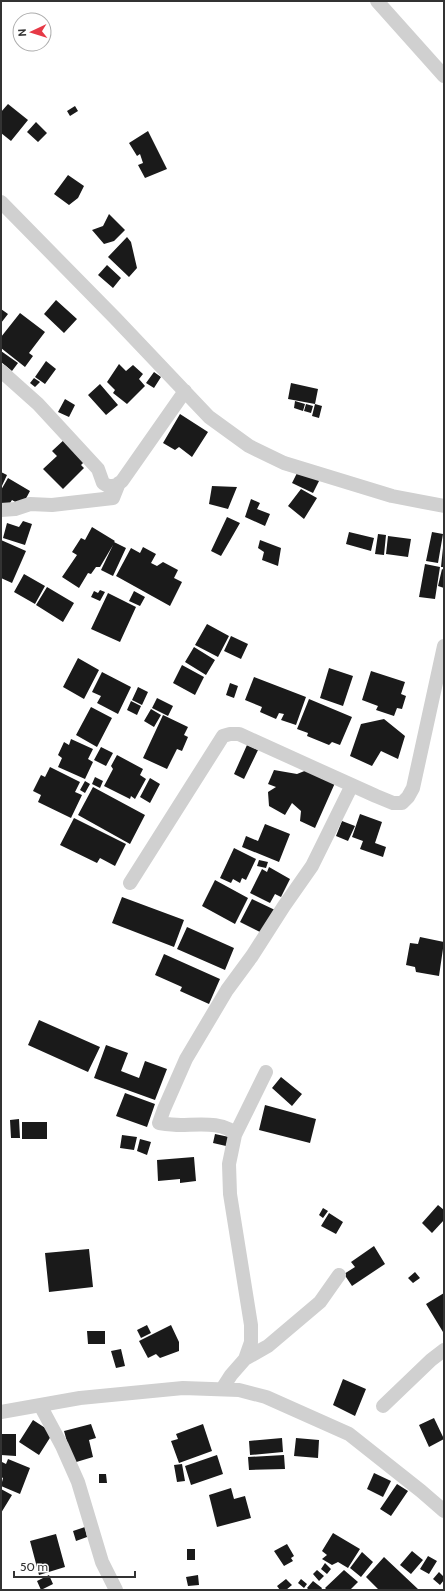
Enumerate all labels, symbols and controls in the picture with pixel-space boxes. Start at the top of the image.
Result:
north arrow [12,12,52,52]
text: N [15,28,29,37]
scale bar [14,1553,135,1579]
text: 50 m [20,1559,48,1574]

